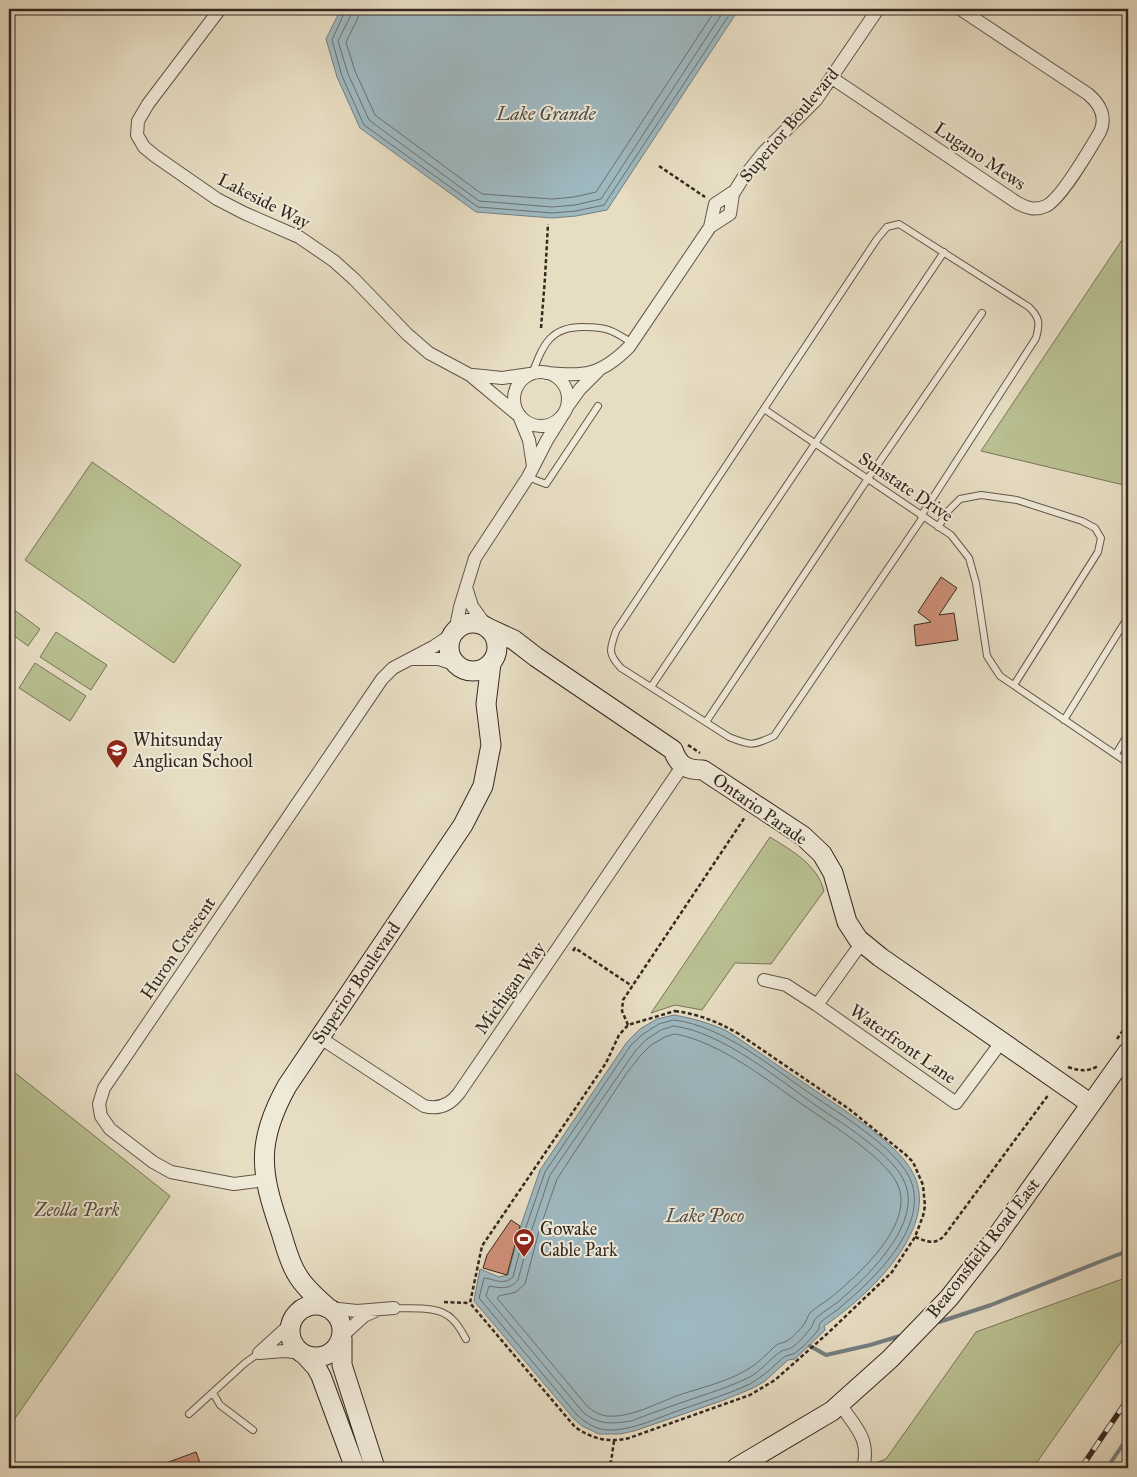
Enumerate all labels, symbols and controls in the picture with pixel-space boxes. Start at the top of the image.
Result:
street label: Superior Boulevard [735,63,843,187]
water label: Lake Grande [495,102,597,125]
street label: Lugano Mews [929,117,1030,196]
street label: Lakeside Way [214,168,314,234]
street label: Sunstate Drive [854,447,958,527]
place label: Whitsunday Anglican School [132,729,253,773]
school or university icon: Whitsunday Anglican School [105,738,129,769]
street label: Ontario Parade [708,768,812,850]
street label: Huron Crescent [136,892,221,1003]
street label: Superior Boulevard [307,918,405,1048]
street label: Michigan Way [470,937,551,1039]
street label: Waterfront Lane [846,999,960,1089]
street label: Beaconsfield Road East [922,1173,1045,1322]
park label: Zeolla Park [34,1199,119,1221]
water label: Lake Poco [665,1204,744,1227]
place label: Gowake Cable Park [540,1218,618,1261]
sports icon: Gowake Cable Park [512,1227,536,1258]

